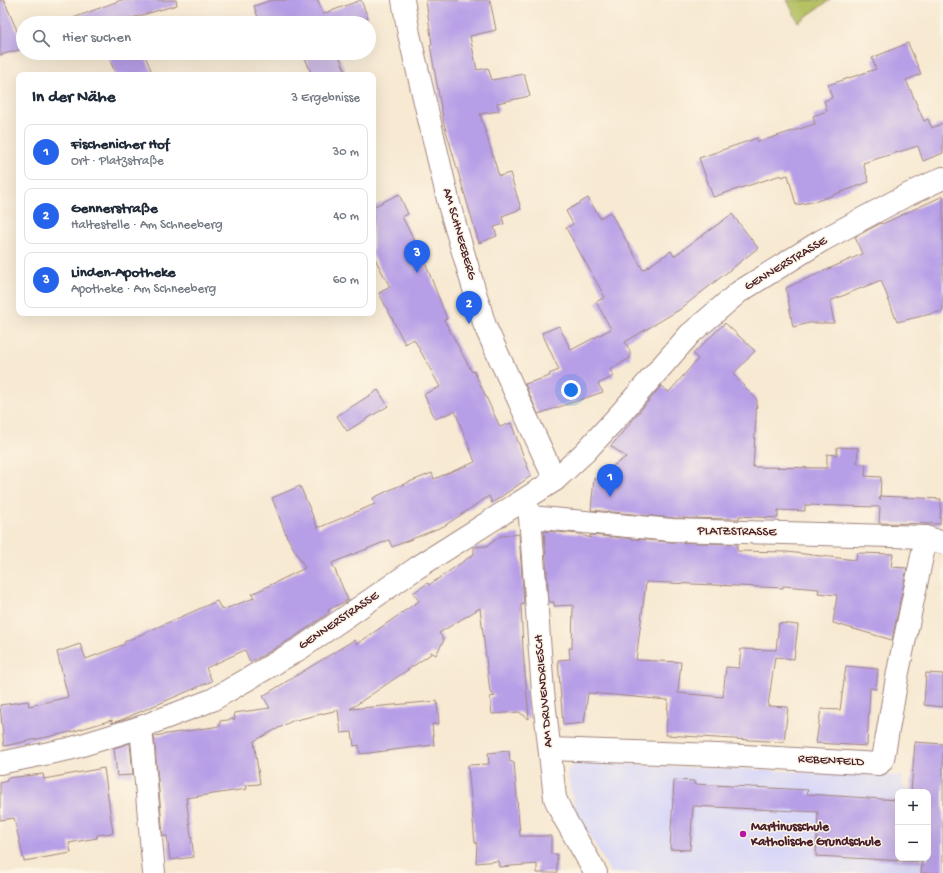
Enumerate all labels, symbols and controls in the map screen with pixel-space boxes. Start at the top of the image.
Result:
search box [16,16,376,60]
icon: search [30,27,52,49]
text: Hier suchen [62,29,131,47]
text: In der Nähe [32,88,115,108]
text: 3 Ergebnisse [291,91,360,106]
text: Fischenicher Hof [71,136,169,154]
text: 1 [43,145,49,160]
text: 30 m [333,145,359,160]
text: Ort · Platzstraße [71,154,164,169]
street label: AM SCHNEEBERG [439,186,479,282]
text: Gennerstraße [71,200,158,218]
text: 2 [43,209,49,224]
text: 40 m [333,209,359,224]
text: Haltestelle · Am Schneeberg [71,218,223,233]
street label: GENNERSTRASSE [742,233,831,295]
pin: 3 [404,240,430,273]
text: Linden-Apotheke [71,264,176,282]
text: 3 [43,273,49,288]
text: 60 m [333,273,359,288]
text: Apotheke · Am Schneeberg [71,282,216,297]
pin: 2 [456,291,482,324]
your location [561,380,581,400]
pin: 1 [597,464,623,497]
street label: PLATZSTRASSE [697,524,777,540]
street label: GENNERSTRASSE [296,588,383,653]
street label: AM DRUVENDRIESCH [532,633,556,748]
street label: REBENFELD [798,752,865,770]
map controls [895,789,931,861]
button: + [895,789,931,825]
place label: Martinusschule Katholische Grundschule [750,820,882,850]
button: − [895,825,931,861]
marker: Martinusschule Katholische Grundschule [738,829,748,839]

